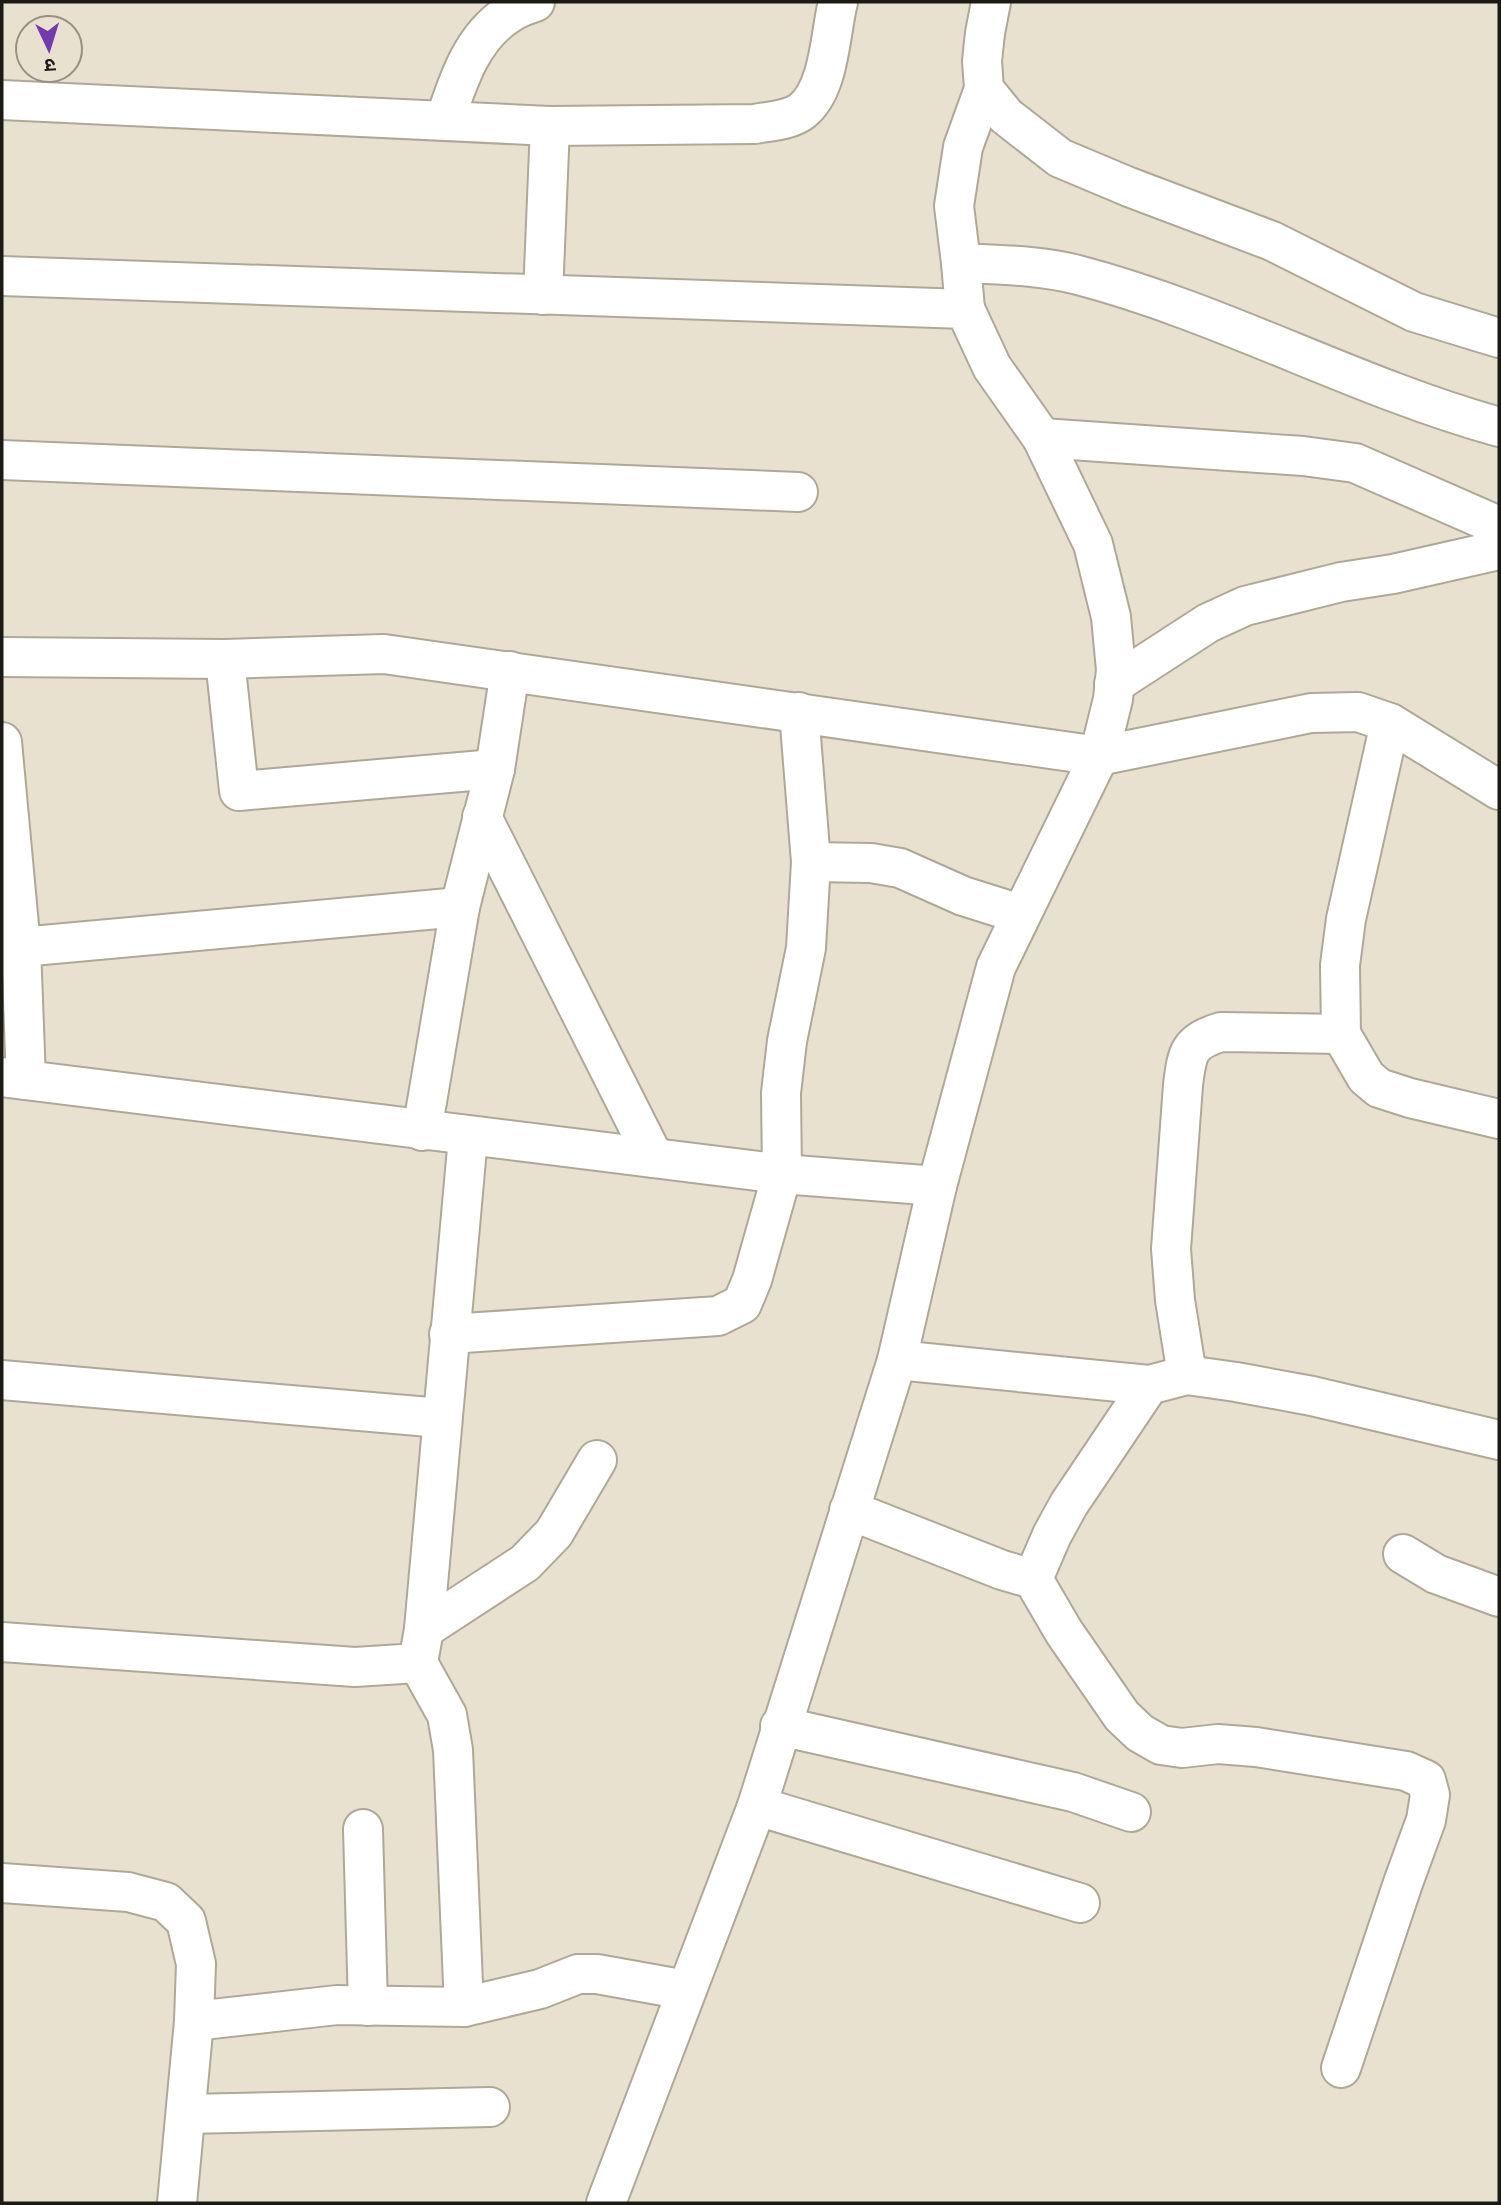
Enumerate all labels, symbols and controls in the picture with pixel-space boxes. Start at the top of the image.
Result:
north arrow [14,14,84,84]
text: उ [43,54,57,78]

